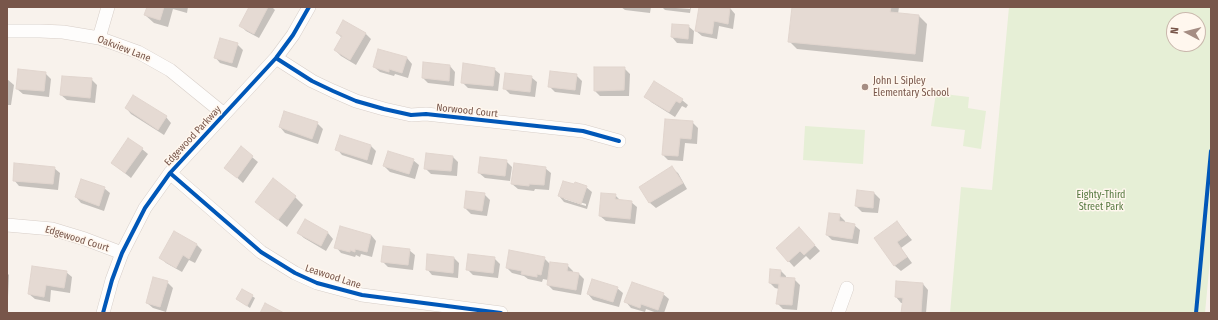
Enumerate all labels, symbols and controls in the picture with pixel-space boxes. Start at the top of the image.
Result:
north arrow [1166,12,1206,52]
text: N [1168,27,1181,35]
street label: Oakview Lane [96,33,152,65]
place label: John L Sipley Elementary School [873,75,949,98]
marker: John L Sipley Elementary School [860,82,870,92]
street label: Norwood Court [436,102,498,120]
street label: Edgewood Parkway [162,104,224,168]
park label: Eighty-Third Street Park [1077,189,1125,212]
street label: Edgewood Court [44,224,110,254]
street label: Leawood Lane [303,262,363,292]

